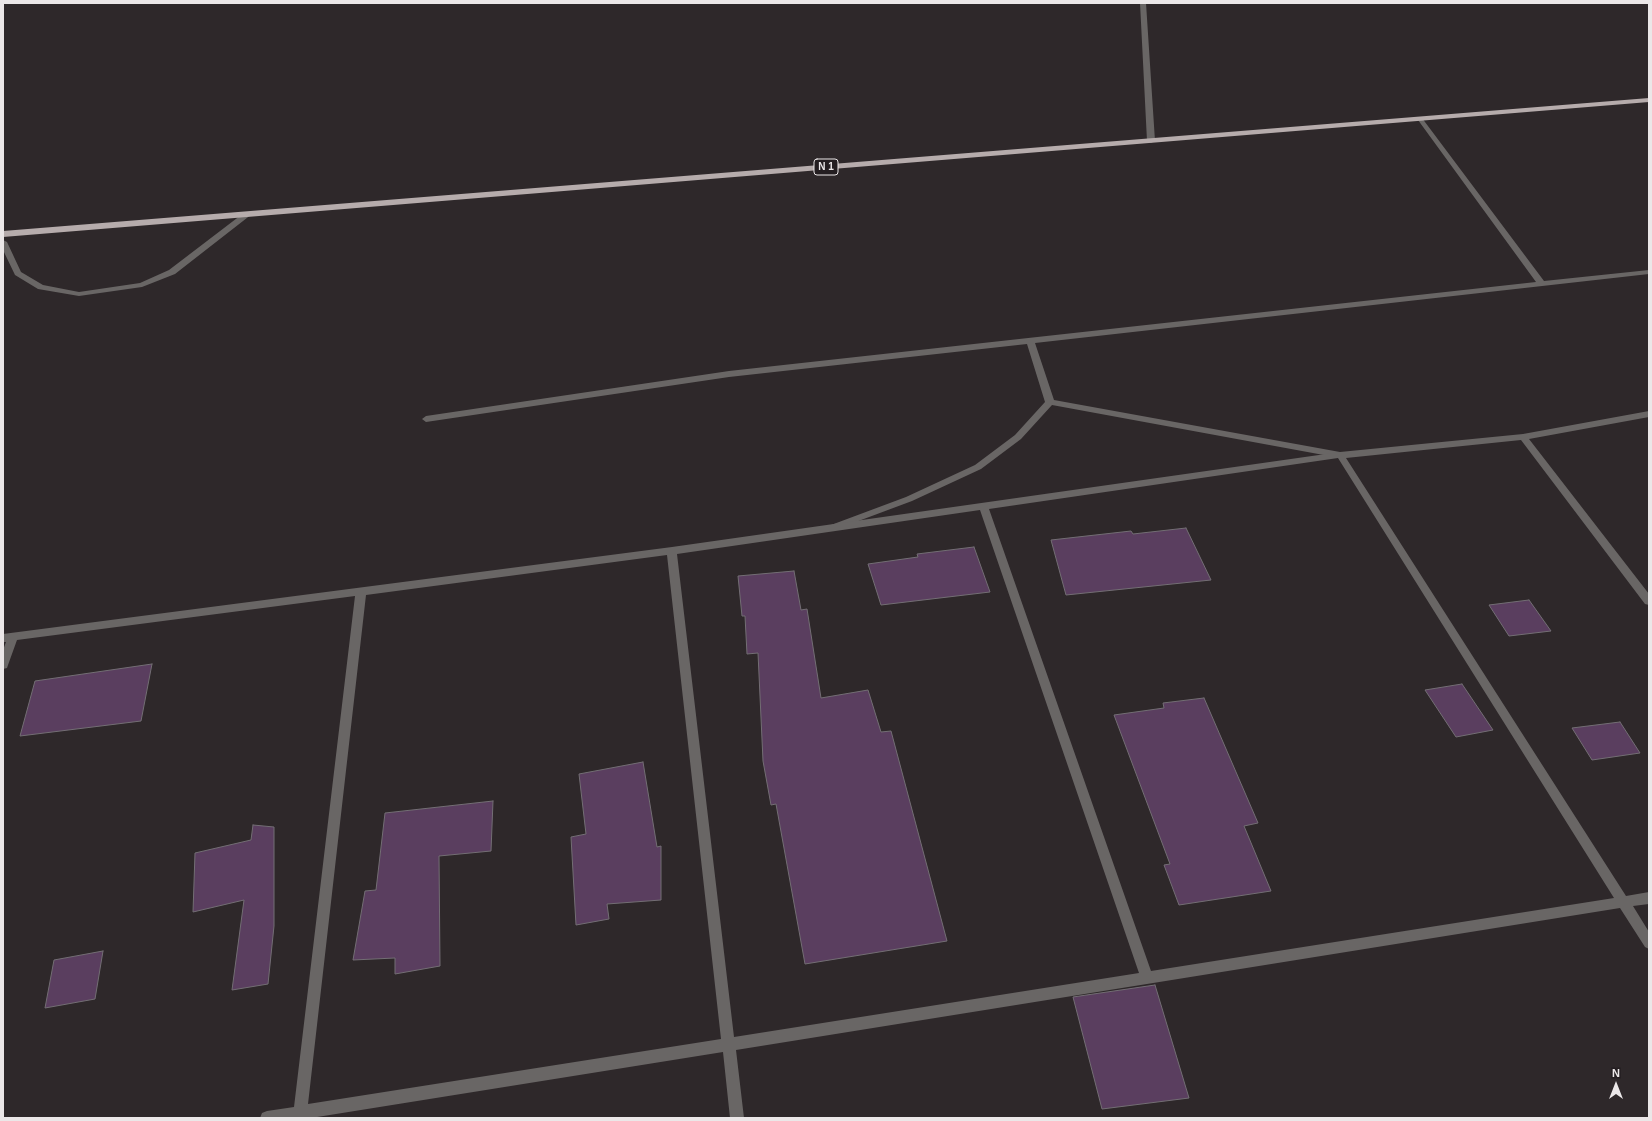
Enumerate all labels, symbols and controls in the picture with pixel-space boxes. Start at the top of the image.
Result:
road number: N 1 [814,159,838,175]
north arrow [1596,1065,1636,1105]
text: N [1612,1067,1620,1079]

